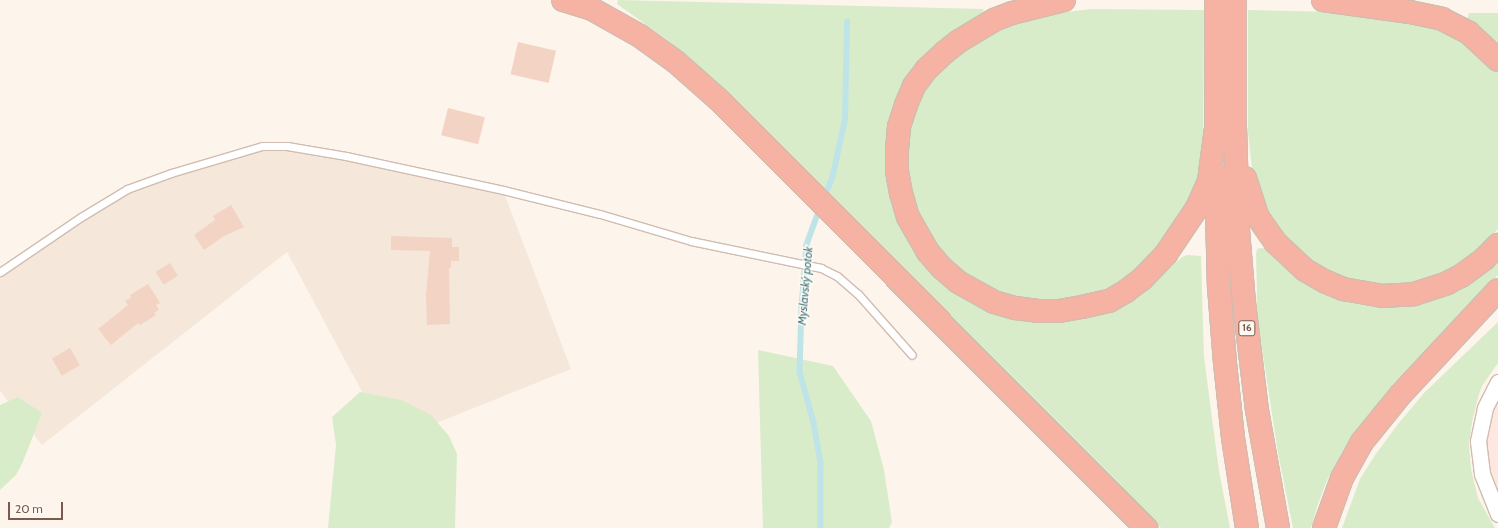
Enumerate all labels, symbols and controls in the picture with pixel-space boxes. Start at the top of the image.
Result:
water label: Myslavský potok [794,246,816,326]
road number: 16 [1238,320,1256,336]
scale bar [10,494,65,520]
text: 20 m [15,501,43,516]

